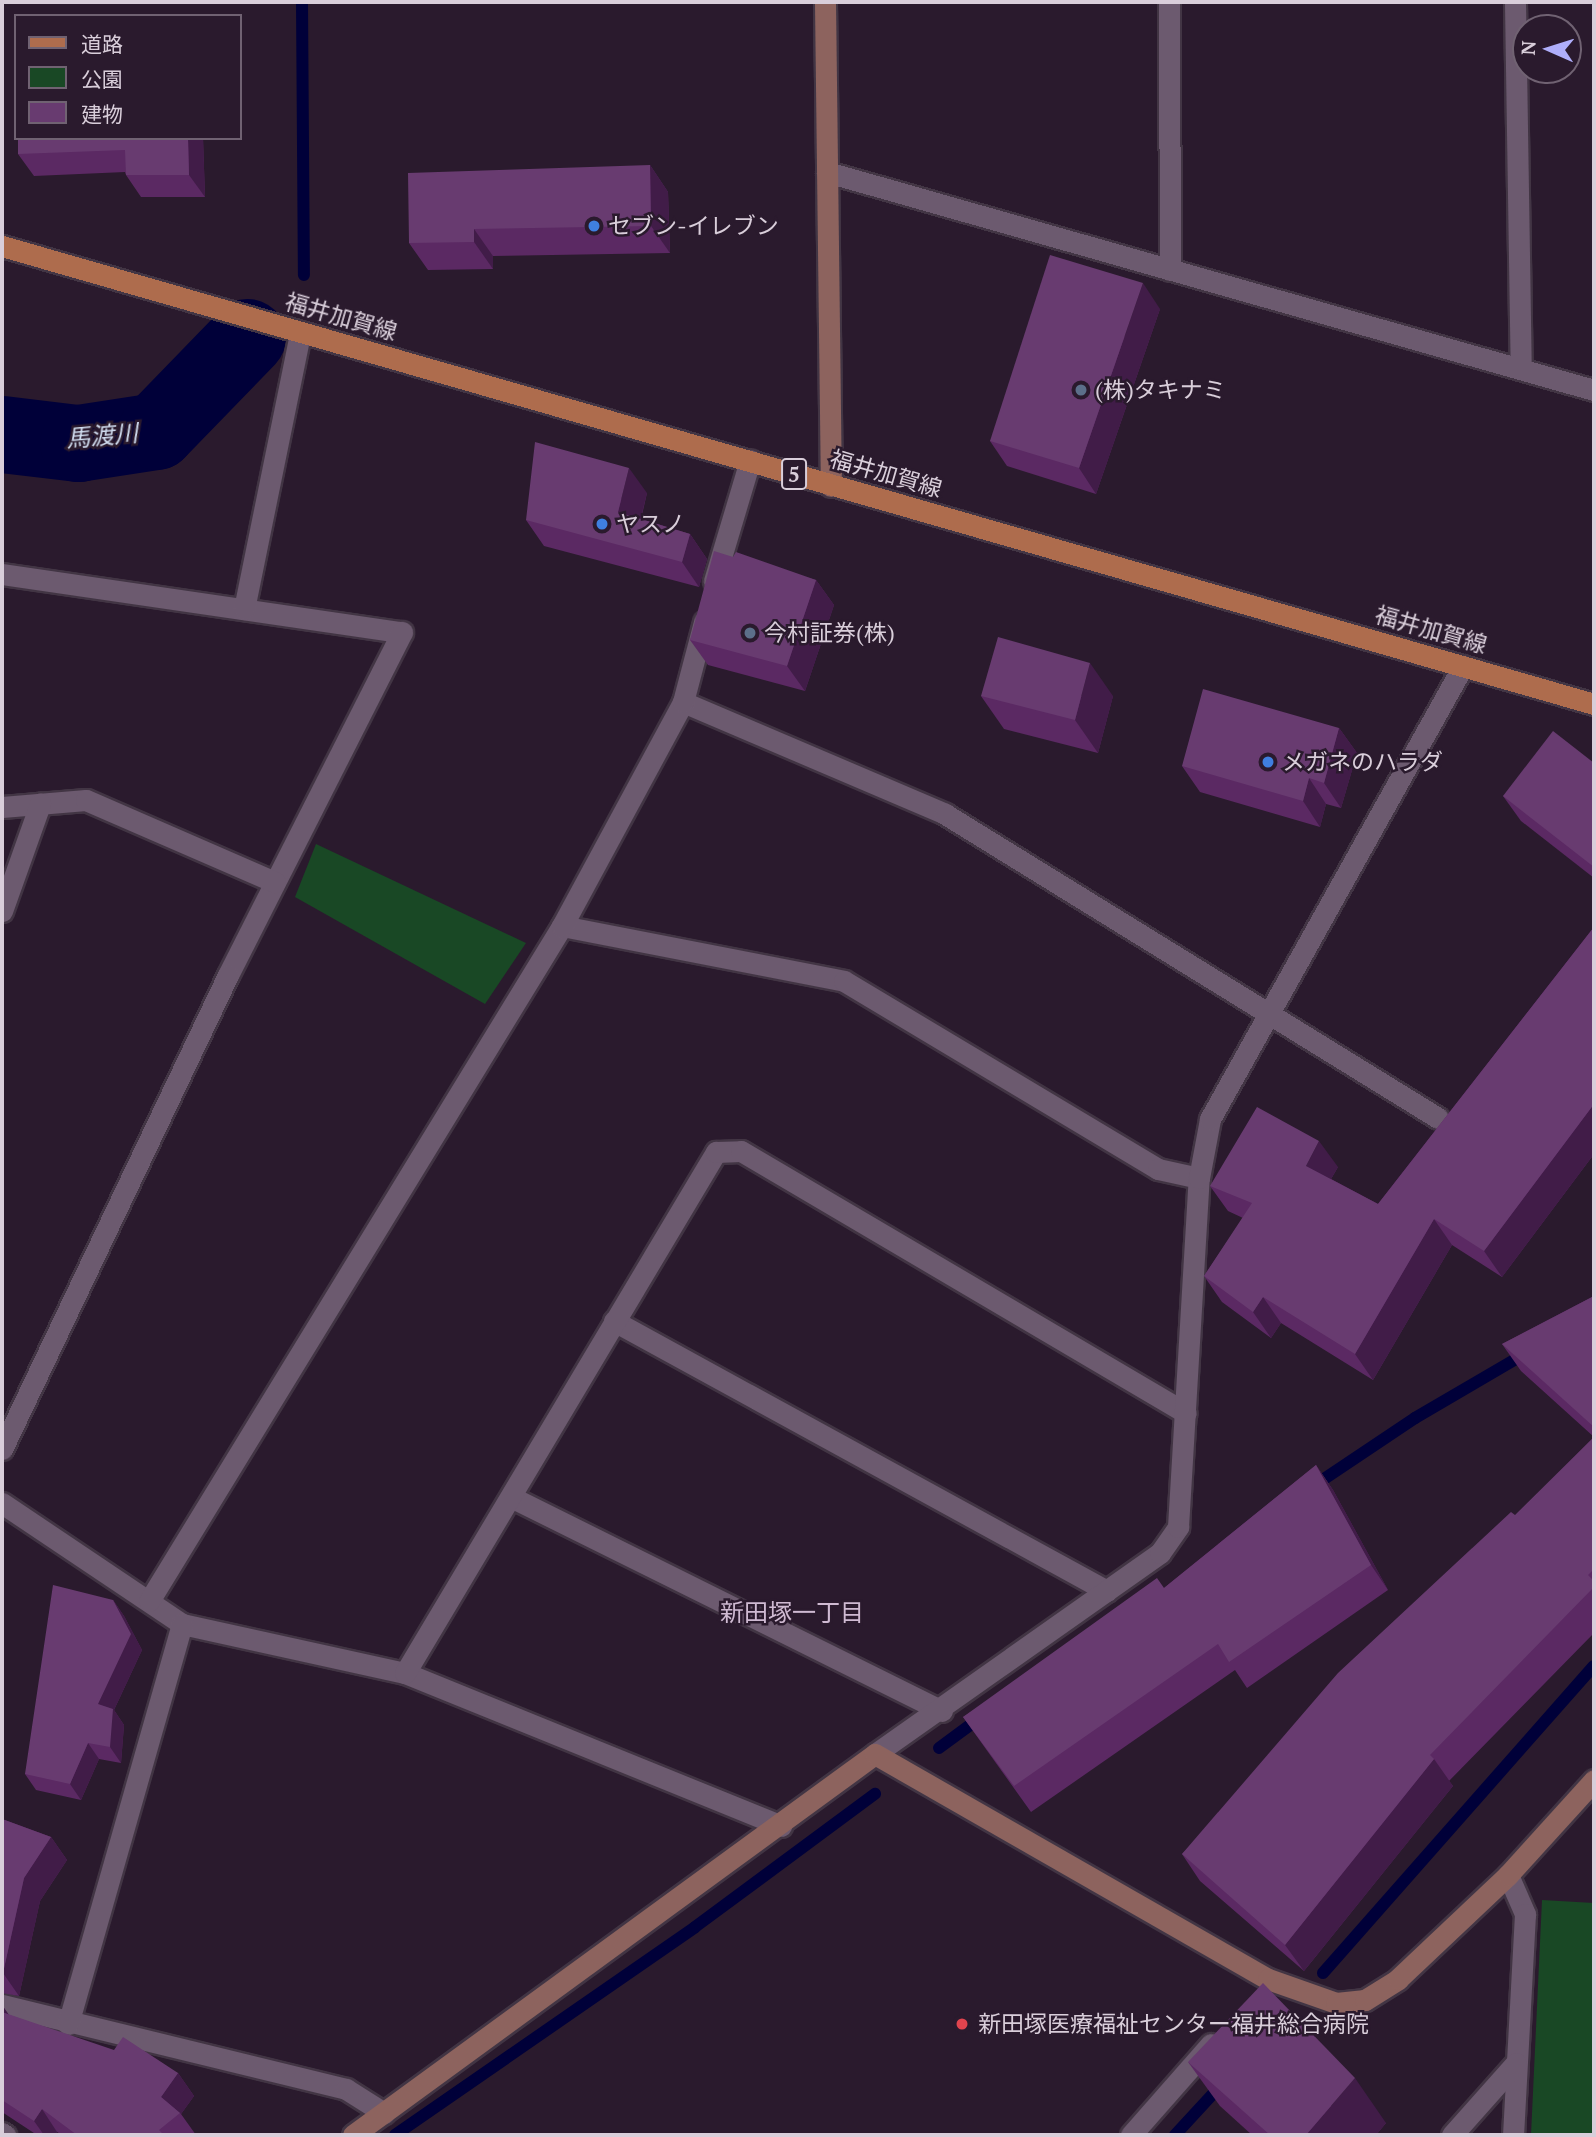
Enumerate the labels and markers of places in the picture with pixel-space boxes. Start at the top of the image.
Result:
place label: セブン-イレブン [608,212,779,240]
marker: セブン-イレブン [586,218,602,234]
place label: (株)タキナミ [1095,376,1226,404]
marker: (株)タキナミ [1073,382,1089,398]
place label: ヤスノ [616,510,685,538]
marker: ヤスノ [594,516,610,532]
place label: 今村証券(株) [764,619,895,647]
marker: 今村証券(株) [742,625,758,641]
place label: メガネのハラダ [1282,748,1443,776]
marker: メガネのハラダ [1260,754,1276,770]
place label: 新田塚医療福祉センター福井総合病院 [978,2010,1369,2038]
marker: 新田塚医療福祉センター福井総合病院 [952,2014,972,2034]

